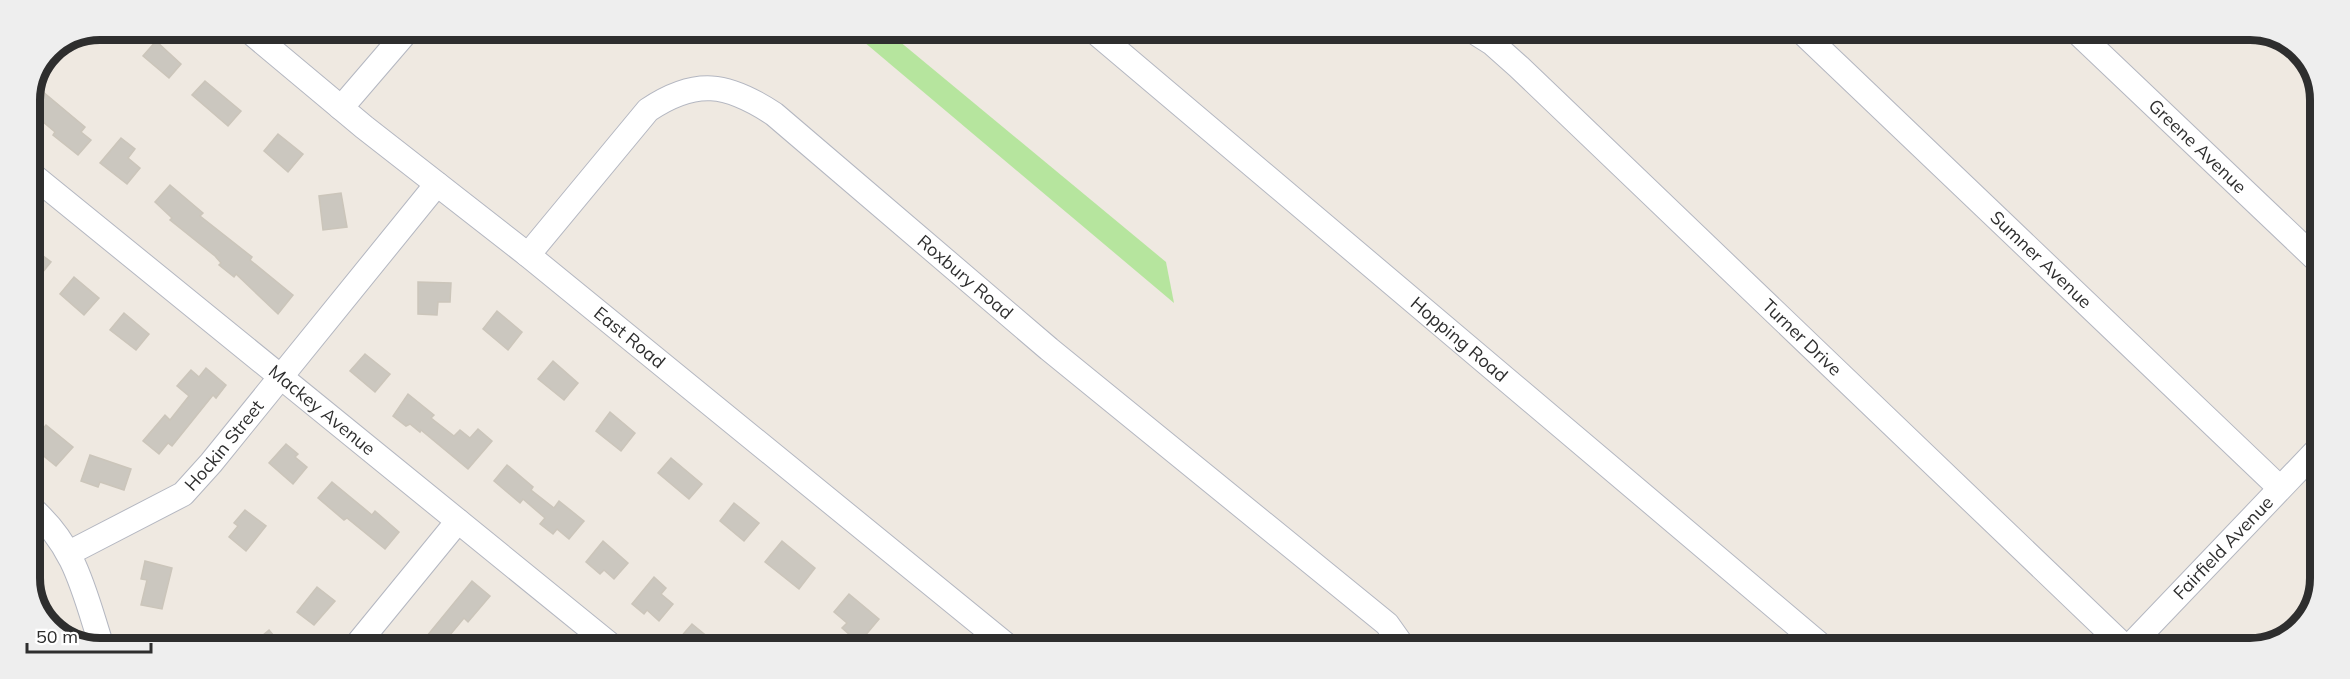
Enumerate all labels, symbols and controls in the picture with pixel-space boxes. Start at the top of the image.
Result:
street label: Greene Avenue [2144,94,2252,198]
street label: Sumner Avenue [1986,206,2097,313]
street label: Roxbury Road [913,230,1018,324]
street label: Hopping Road [1406,292,1513,387]
street label: Turner Drive [1757,294,1847,381]
street label: East Road [589,301,670,373]
street label: Mackey Avenue [264,360,380,460]
street label: Hockin Street [179,395,268,496]
street label: Fairfield Avenue [2168,491,2278,604]
scale bar [27,616,152,654]
text: 50 m [36,625,78,648]

